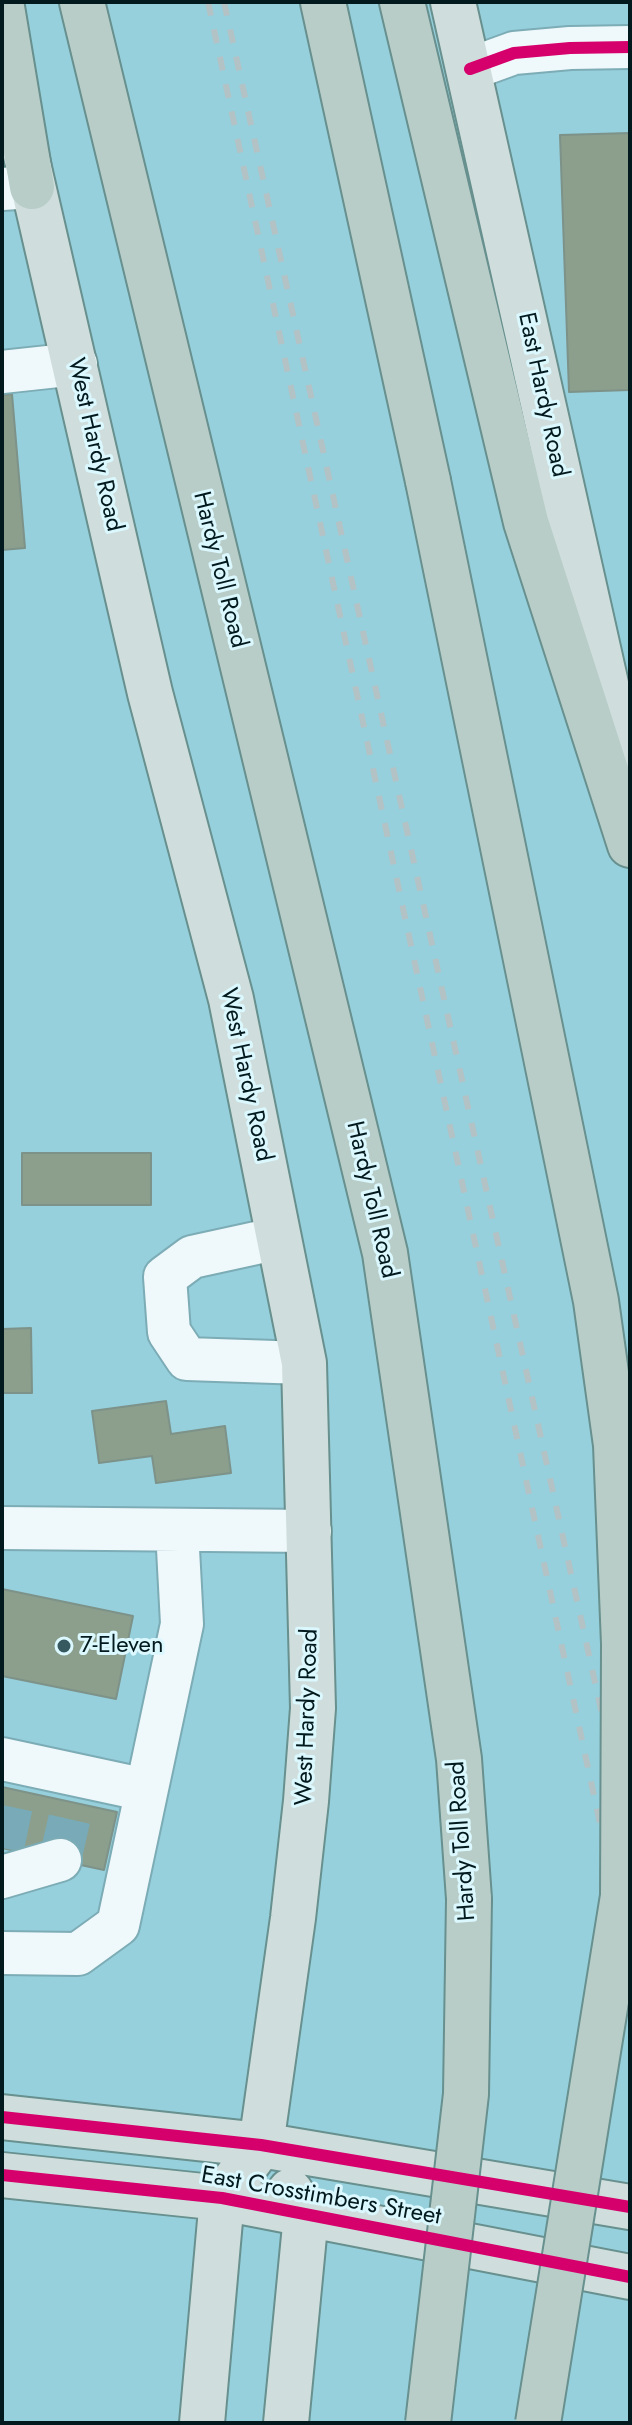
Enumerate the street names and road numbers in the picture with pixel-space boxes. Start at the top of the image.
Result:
street label: East Hardy Road [511,310,573,480]
street label: West Hardy Road [60,356,128,534]
street label: Hardy Toll Road [186,489,252,651]
street label: West Hardy Road [213,985,277,1165]
street label: Hardy Toll Road [339,1119,403,1281]
street label: West Hardy Road [291,1628,325,1806]
street label: Hardy Toll Road [443,1760,483,1922]
street label: East Crosstimbers Street [199,2162,443,2232]

